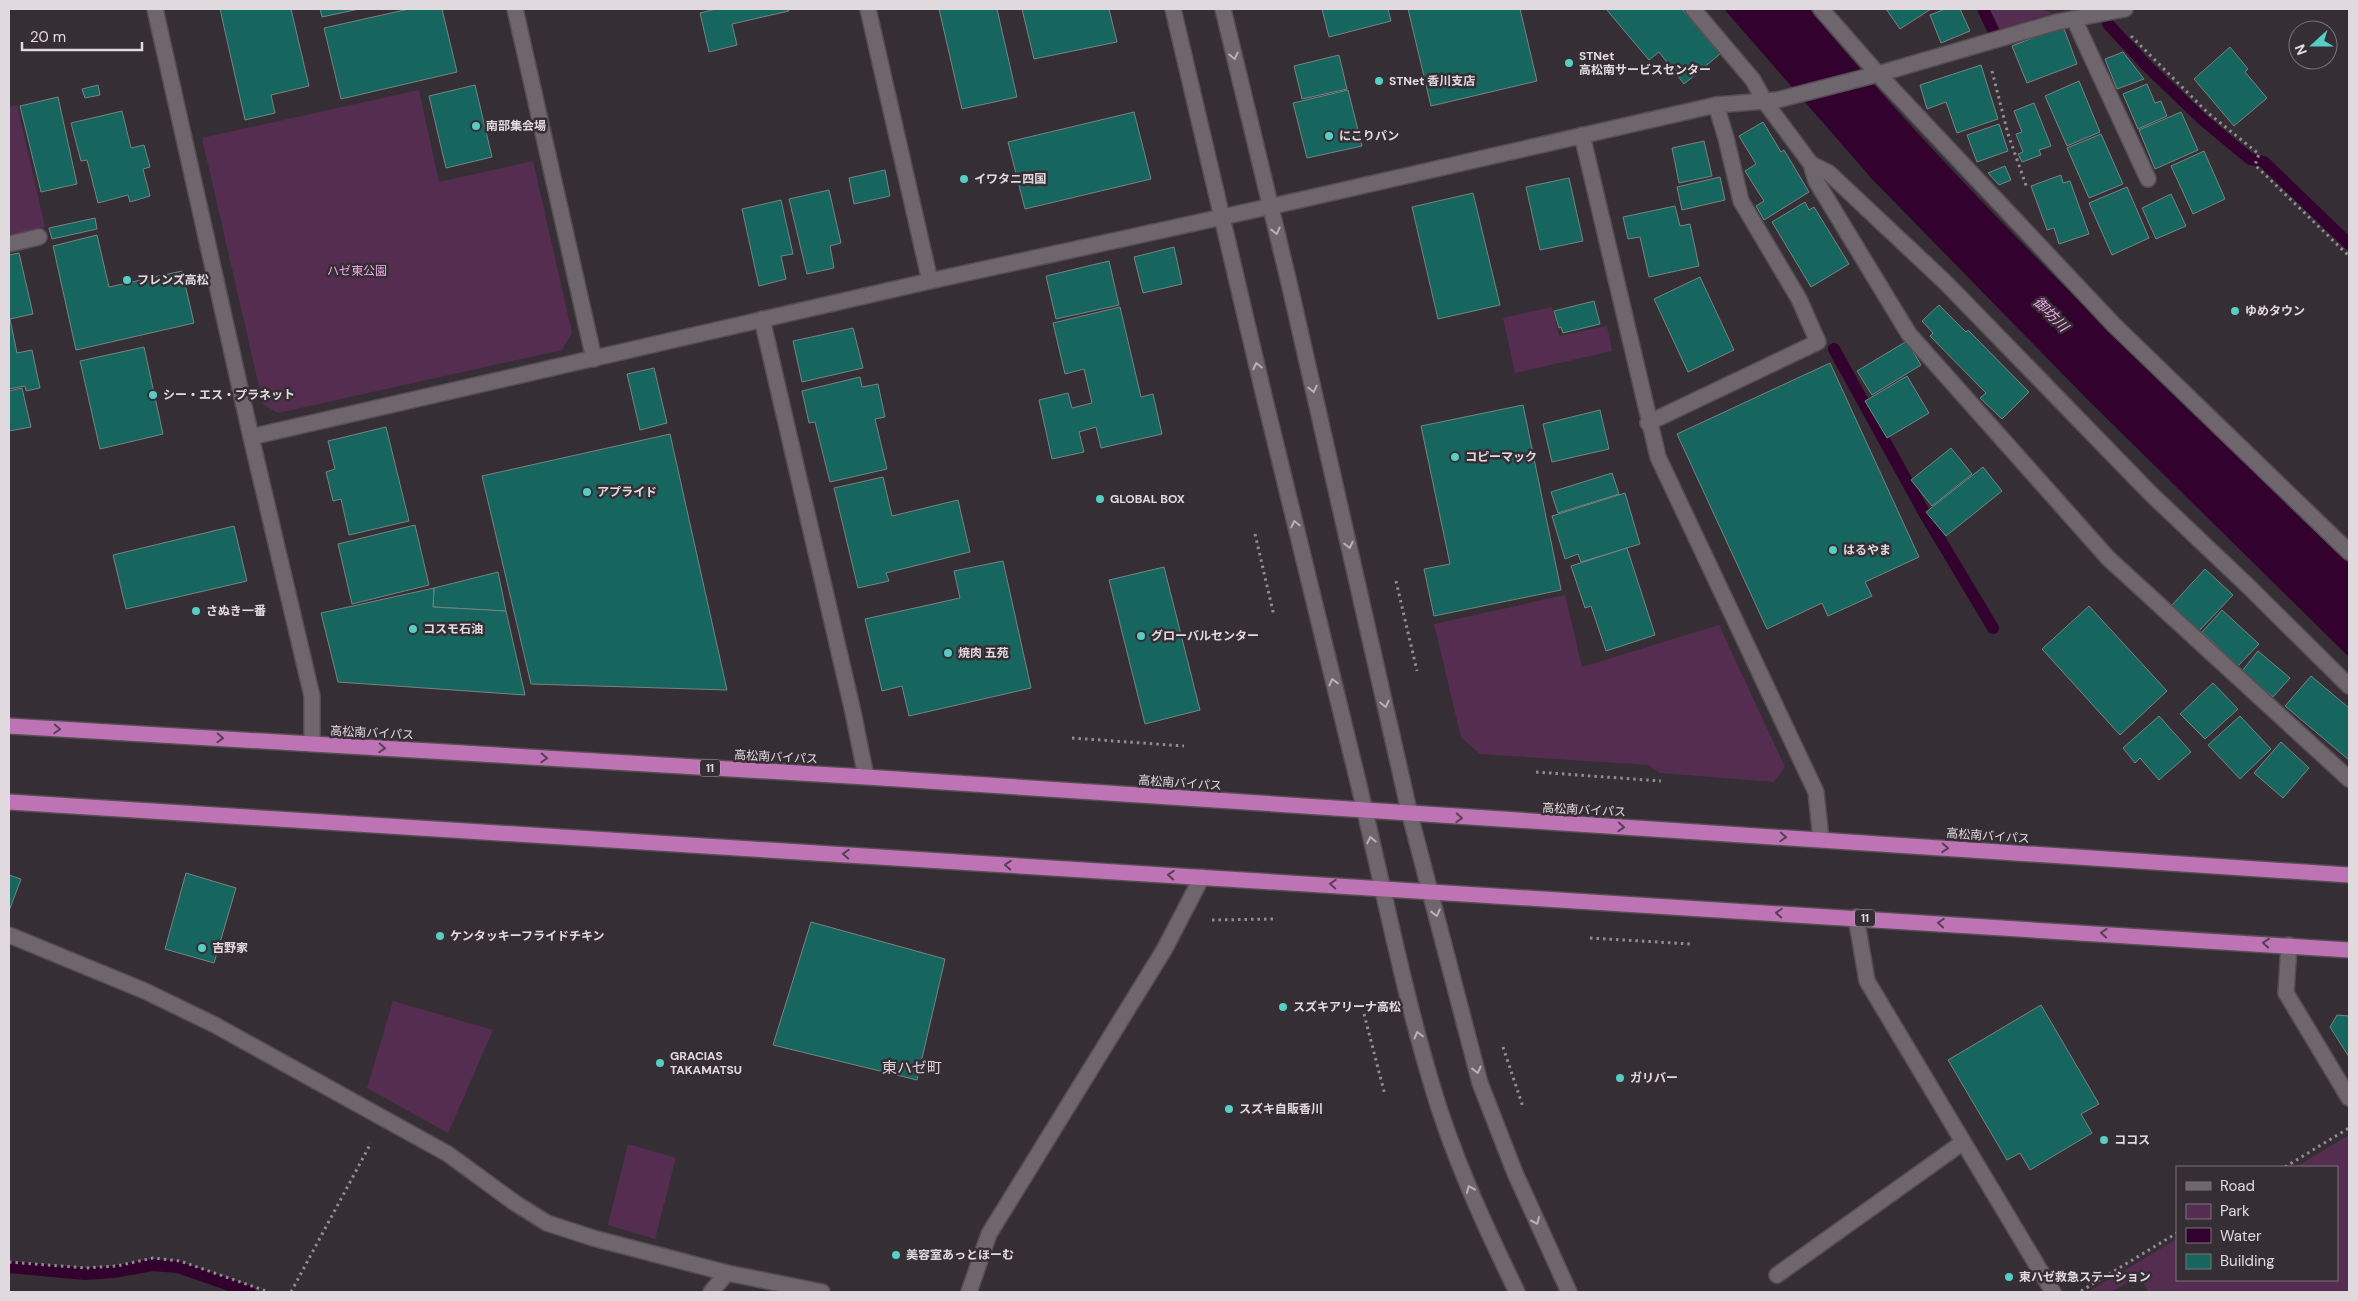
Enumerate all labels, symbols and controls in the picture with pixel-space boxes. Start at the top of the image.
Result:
scale bar [22,20,142,52]
north arrow [2288,20,2338,70]
text: 20 m [30,27,66,47]
text: N [2291,42,2311,58]
place label: STNet 高松南サービスセンター [1579,48,1711,78]
one-way arrow [1228,52,1239,61]
marker: STNet 高松南サービスセンター [1563,57,1575,69]
place label: STNet 香川支店 [1389,73,1475,89]
marker: STNet 香川支店 [1373,75,1385,87]
place label: 南部集会場 [486,118,546,134]
marker: 南部集会場 [470,120,482,132]
place label: にこりパン [1339,128,1399,144]
marker: にこりパン [1323,130,1335,142]
place label: イワタニ四国 [974,171,1046,187]
marker: イワタニ四国 [958,173,970,185]
one-way arrow [1270,227,1280,235]
park label: ハゼ東公園 [327,263,387,279]
place label: フレンズ高松 [137,272,209,288]
marker: フレンズ高松 [121,274,133,286]
water label: 御坊川 [2030,293,2074,337]
place label: ゆめタウン [2245,303,2305,319]
marker: ゆめタウン [2229,305,2241,317]
one-way arrow [1252,361,1263,370]
one-way arrow [1307,385,1318,394]
place label: シー・エス・プラネット [163,387,295,403]
marker: シー・エス・プラネット [147,389,159,401]
place label: コピーマック [1465,449,1537,465]
marker: コピーマック [1449,451,1461,463]
place label: アプライド [597,484,657,500]
marker: アプライド [581,486,593,498]
place label: GLOBAL BOX [1110,491,1185,507]
marker: GLOBAL BOX [1094,493,1106,505]
one-way arrow [1290,519,1301,528]
one-way arrow [1343,541,1354,550]
place label: はるやま [1843,542,1891,558]
marker: はるやま [1827,544,1839,556]
place label: さぬき一番 [206,603,267,619]
marker: さぬき一番 [190,605,202,617]
place label: コスモ石油 [423,621,483,637]
marker: コスモ石油 [407,623,419,635]
place label: グローバルセンター [1151,628,1259,644]
marker: グローバルセンター [1135,630,1147,642]
place label: 焼肉 五苑 [958,645,1009,661]
marker: 焼肉 五苑 [942,647,954,659]
one-way arrow [1329,678,1339,686]
one-way arrow [1379,699,1390,708]
one-way arrow [54,723,62,734]
street label: 高松南バイパス [330,723,414,743]
one-way arrow [216,733,224,744]
one-way arrow [378,743,386,754]
street label: 高松南バイパス [734,747,818,767]
one-way arrow [540,753,548,764]
road number: 11 [700,760,720,776]
street label: 高松南バイパス [1138,772,1222,794]
street label: 高松南バイパス [1542,800,1626,820]
one-way arrow [1455,812,1463,823]
one-way arrow [1617,822,1625,833]
street label: 高松南バイパス [1946,825,2030,847]
one-way arrow [1779,831,1787,842]
one-way arrow [1367,835,1377,844]
one-way arrow [1942,842,1950,853]
one-way arrow [842,849,850,860]
one-way arrow [1004,859,1012,870]
one-way arrow [1166,869,1174,880]
one-way arrow [1329,879,1337,890]
one-way arrow [1430,908,1441,917]
one-way arrow [1775,908,1783,919]
road number: 11 [1855,910,1875,926]
one-way arrow [1937,917,1945,928]
place label: ケンタッキーフライドチキン [450,928,605,944]
one-way arrow [2099,928,2107,939]
marker: ケンタッキーフライドチキン [434,930,446,942]
one-way arrow [2262,938,2270,949]
place label: 吉野家 [212,940,248,956]
marker: 吉野家 [196,942,208,954]
place label: スズキアリーナ高松 [1293,999,1401,1015]
marker: スズキアリーナ高松 [1277,1001,1289,1013]
one-way arrow [1413,1030,1424,1039]
place label: GRACIAS TAKAMATSU [670,1048,742,1078]
marker: GRACIAS TAKAMATSU [654,1057,666,1069]
district label: 東ハゼ町 [882,1058,942,1078]
one-way arrow [1471,1066,1482,1074]
place label: ガリバー [1630,1070,1678,1086]
marker: ガリバー [1614,1072,1626,1084]
place label: スズキ自販香川 [1239,1101,1323,1117]
marker: スズキ自販香川 [1223,1103,1235,1115]
place label: ココス [2114,1132,2150,1148]
marker: ココス [2098,1134,2110,1146]
legend [2176,1166,2338,1281]
text: Road [2220,1176,2255,1196]
one-way arrow [1465,1185,1476,1194]
text: Park [2220,1201,2250,1221]
one-way arrow [1529,1216,1540,1225]
text: Water [2220,1226,2262,1246]
place label: 美容室あっとほーむ [906,1247,1014,1263]
marker: 美容室あっとほーむ [890,1249,902,1261]
text: Building [2220,1251,2275,1271]
place label: 東ハゼ救急ステーション [2019,1269,2151,1285]
marker: 東ハゼ救急ステーション [2003,1271,2015,1283]

